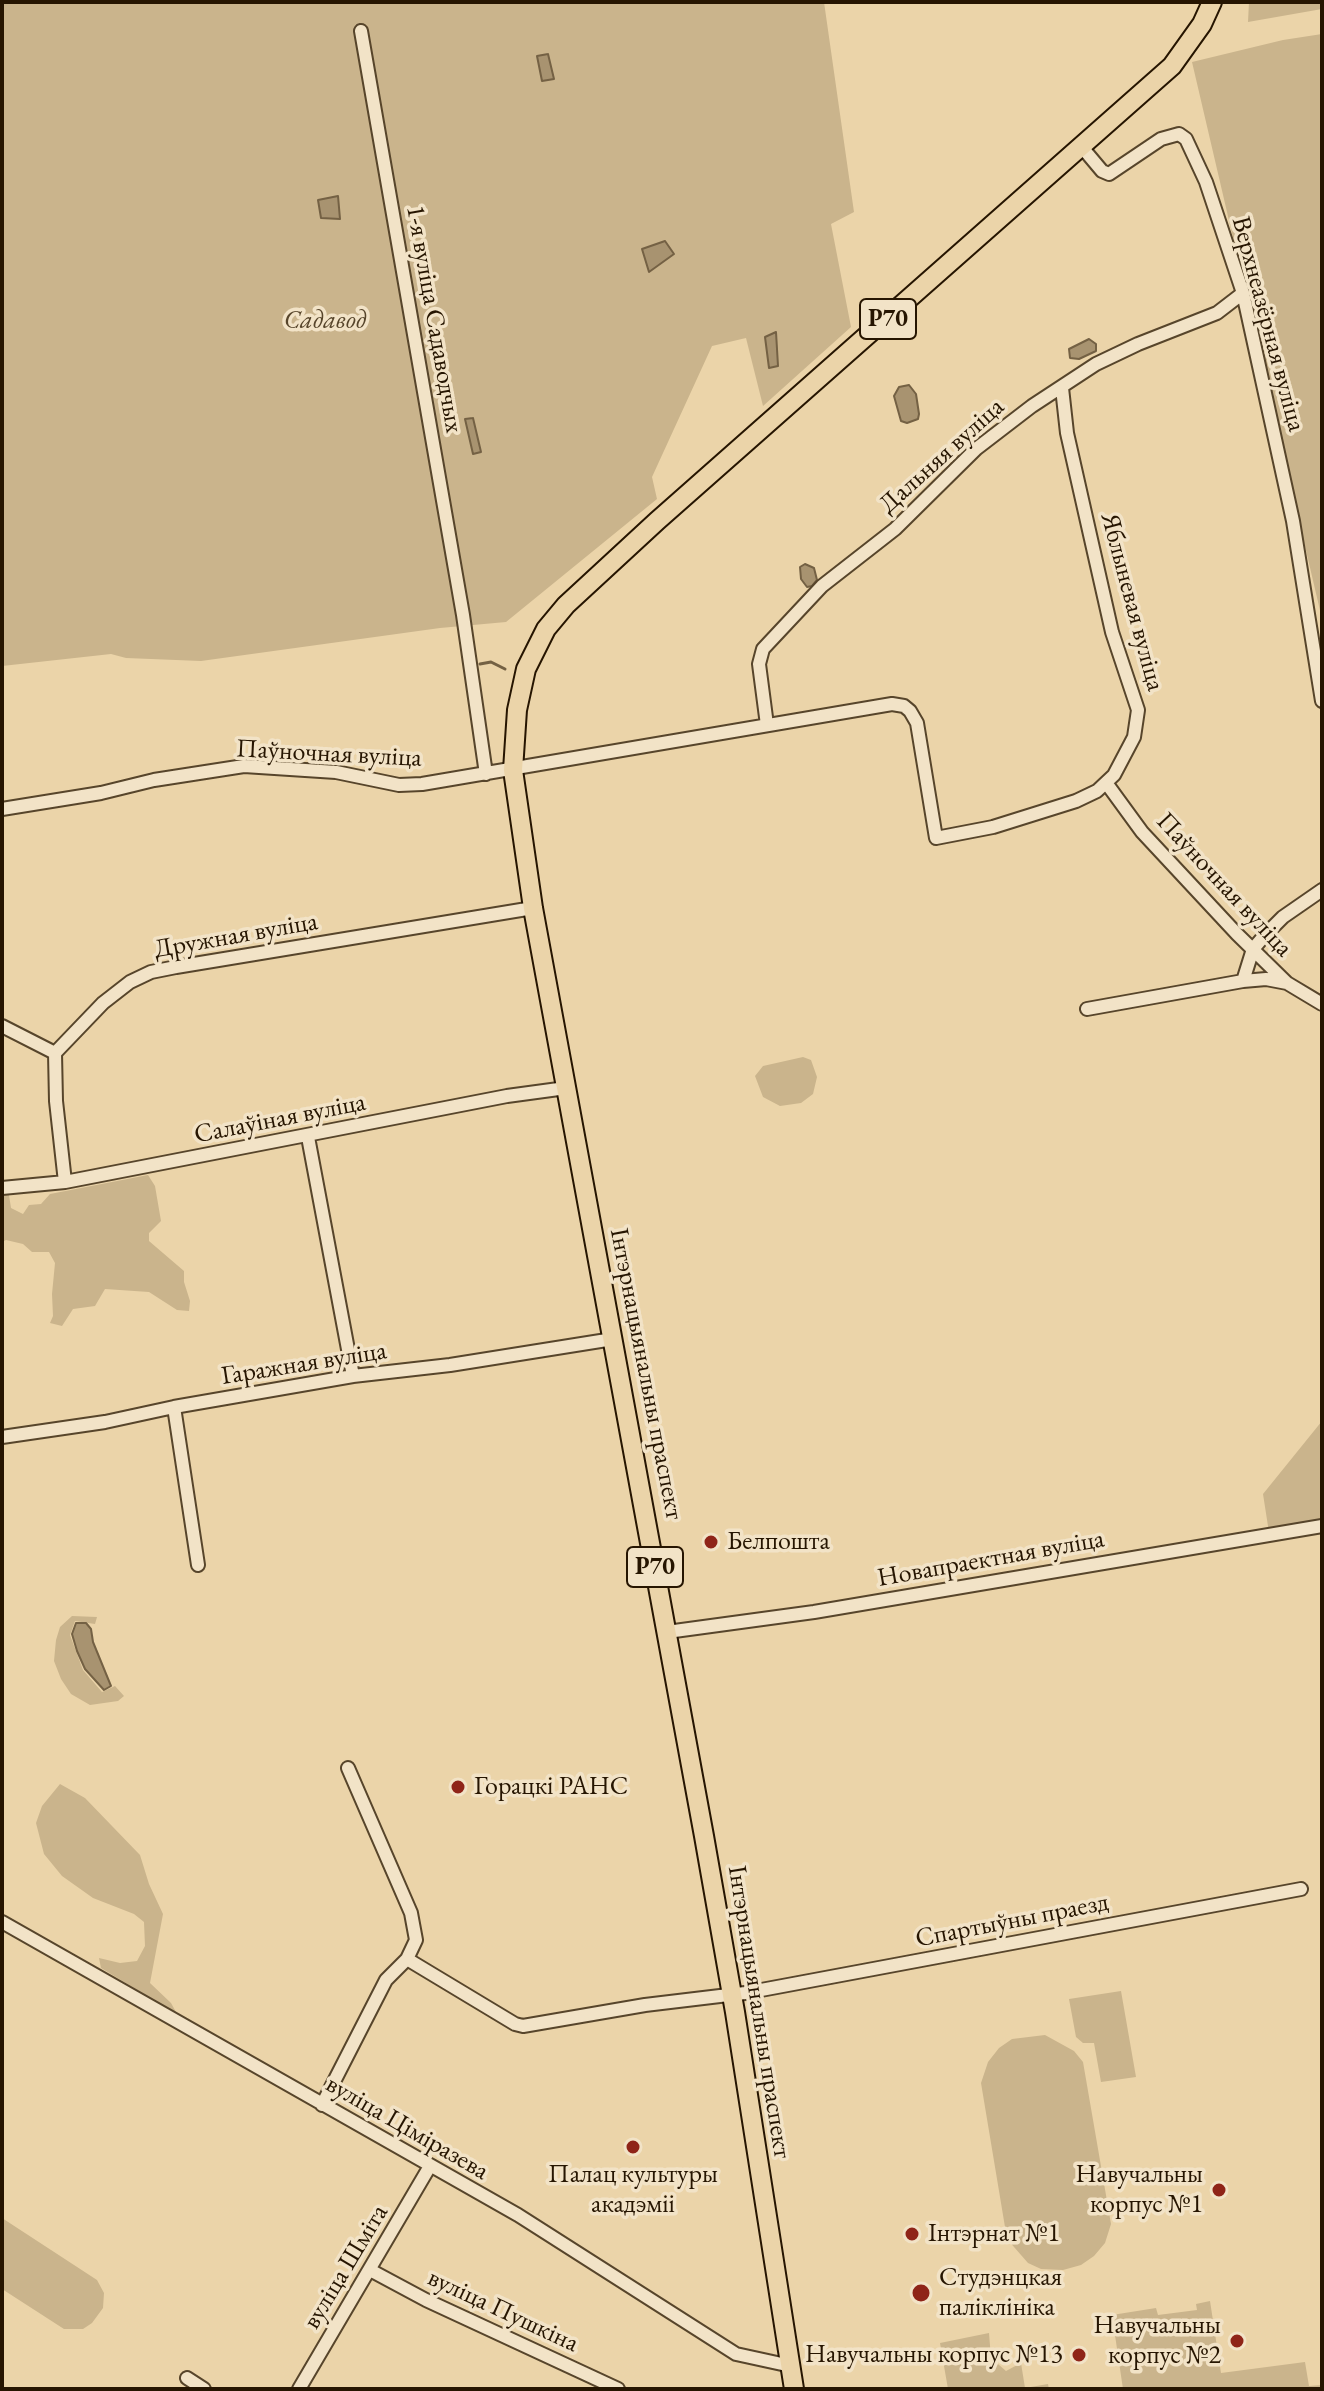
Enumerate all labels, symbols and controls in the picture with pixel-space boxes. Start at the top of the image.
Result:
street label: 1-я вуліца Садаводчых [399,203,469,435]
street label: Верхнеазёрная вуліца [1224,213,1312,435]
road number: Р70 [860,299,916,339]
park label: Садавод [284,305,366,337]
street label: Дальняя вуліца [873,392,1011,520]
street label: Яблыневая вуліца [1093,510,1171,694]
street label: Паўночная вуліца [235,734,423,774]
street label: Паўночная вуліца [1149,806,1299,964]
street label: Дружная вуліца [152,906,320,966]
street label: Салаўіная вуліца [192,1087,368,1151]
street label: Інтэрнацыянальны праспект [602,1226,690,1522]
street label: Гаражная вуліца [219,1336,389,1392]
street label: Новапраектная вуліца [875,1524,1107,1594]
place label: Белпошта [727,1526,830,1558]
marker: Белпошта [702,1533,720,1551]
road number: Р70 [627,1547,683,1587]
place label: Горацкі РАНС [474,1771,628,1803]
marker: Горацкі РАНС [449,1778,467,1796]
street label: Інтэрнацыянальны праспект [720,1863,798,2161]
street label: Спартыўны праезд [913,1887,1111,1955]
street label: вуліца Ціміразева [320,2069,494,2187]
marker: Палац культуры акадэміі [624,2138,642,2156]
place label: Палац культуры акадэміі [548,2159,718,2220]
place label: Навучальны корпус №1 [1075,2159,1203,2220]
marker: Навучальны корпус №1 [1210,2181,1228,2199]
street label: вуліца Шміта [297,2199,395,2335]
place label: Інтэрнат №1 [928,2218,1060,2250]
marker: Інтэрнат №1 [903,2225,921,2243]
street label: вуліца Пушкіна [423,2262,583,2360]
place label: Студэнцкая паліклініка [939,2262,1062,2324]
marker: Студэнцкая паліклініка [910,2282,932,2304]
place label: Навучальны корпус №2 [1093,2310,1221,2372]
marker: Навучальны корпус №2 [1228,2332,1246,2350]
place label: Навучальны корпус №13 [805,2339,1063,2371]
marker: Навучальны корпус №13 [1070,2346,1088,2364]

